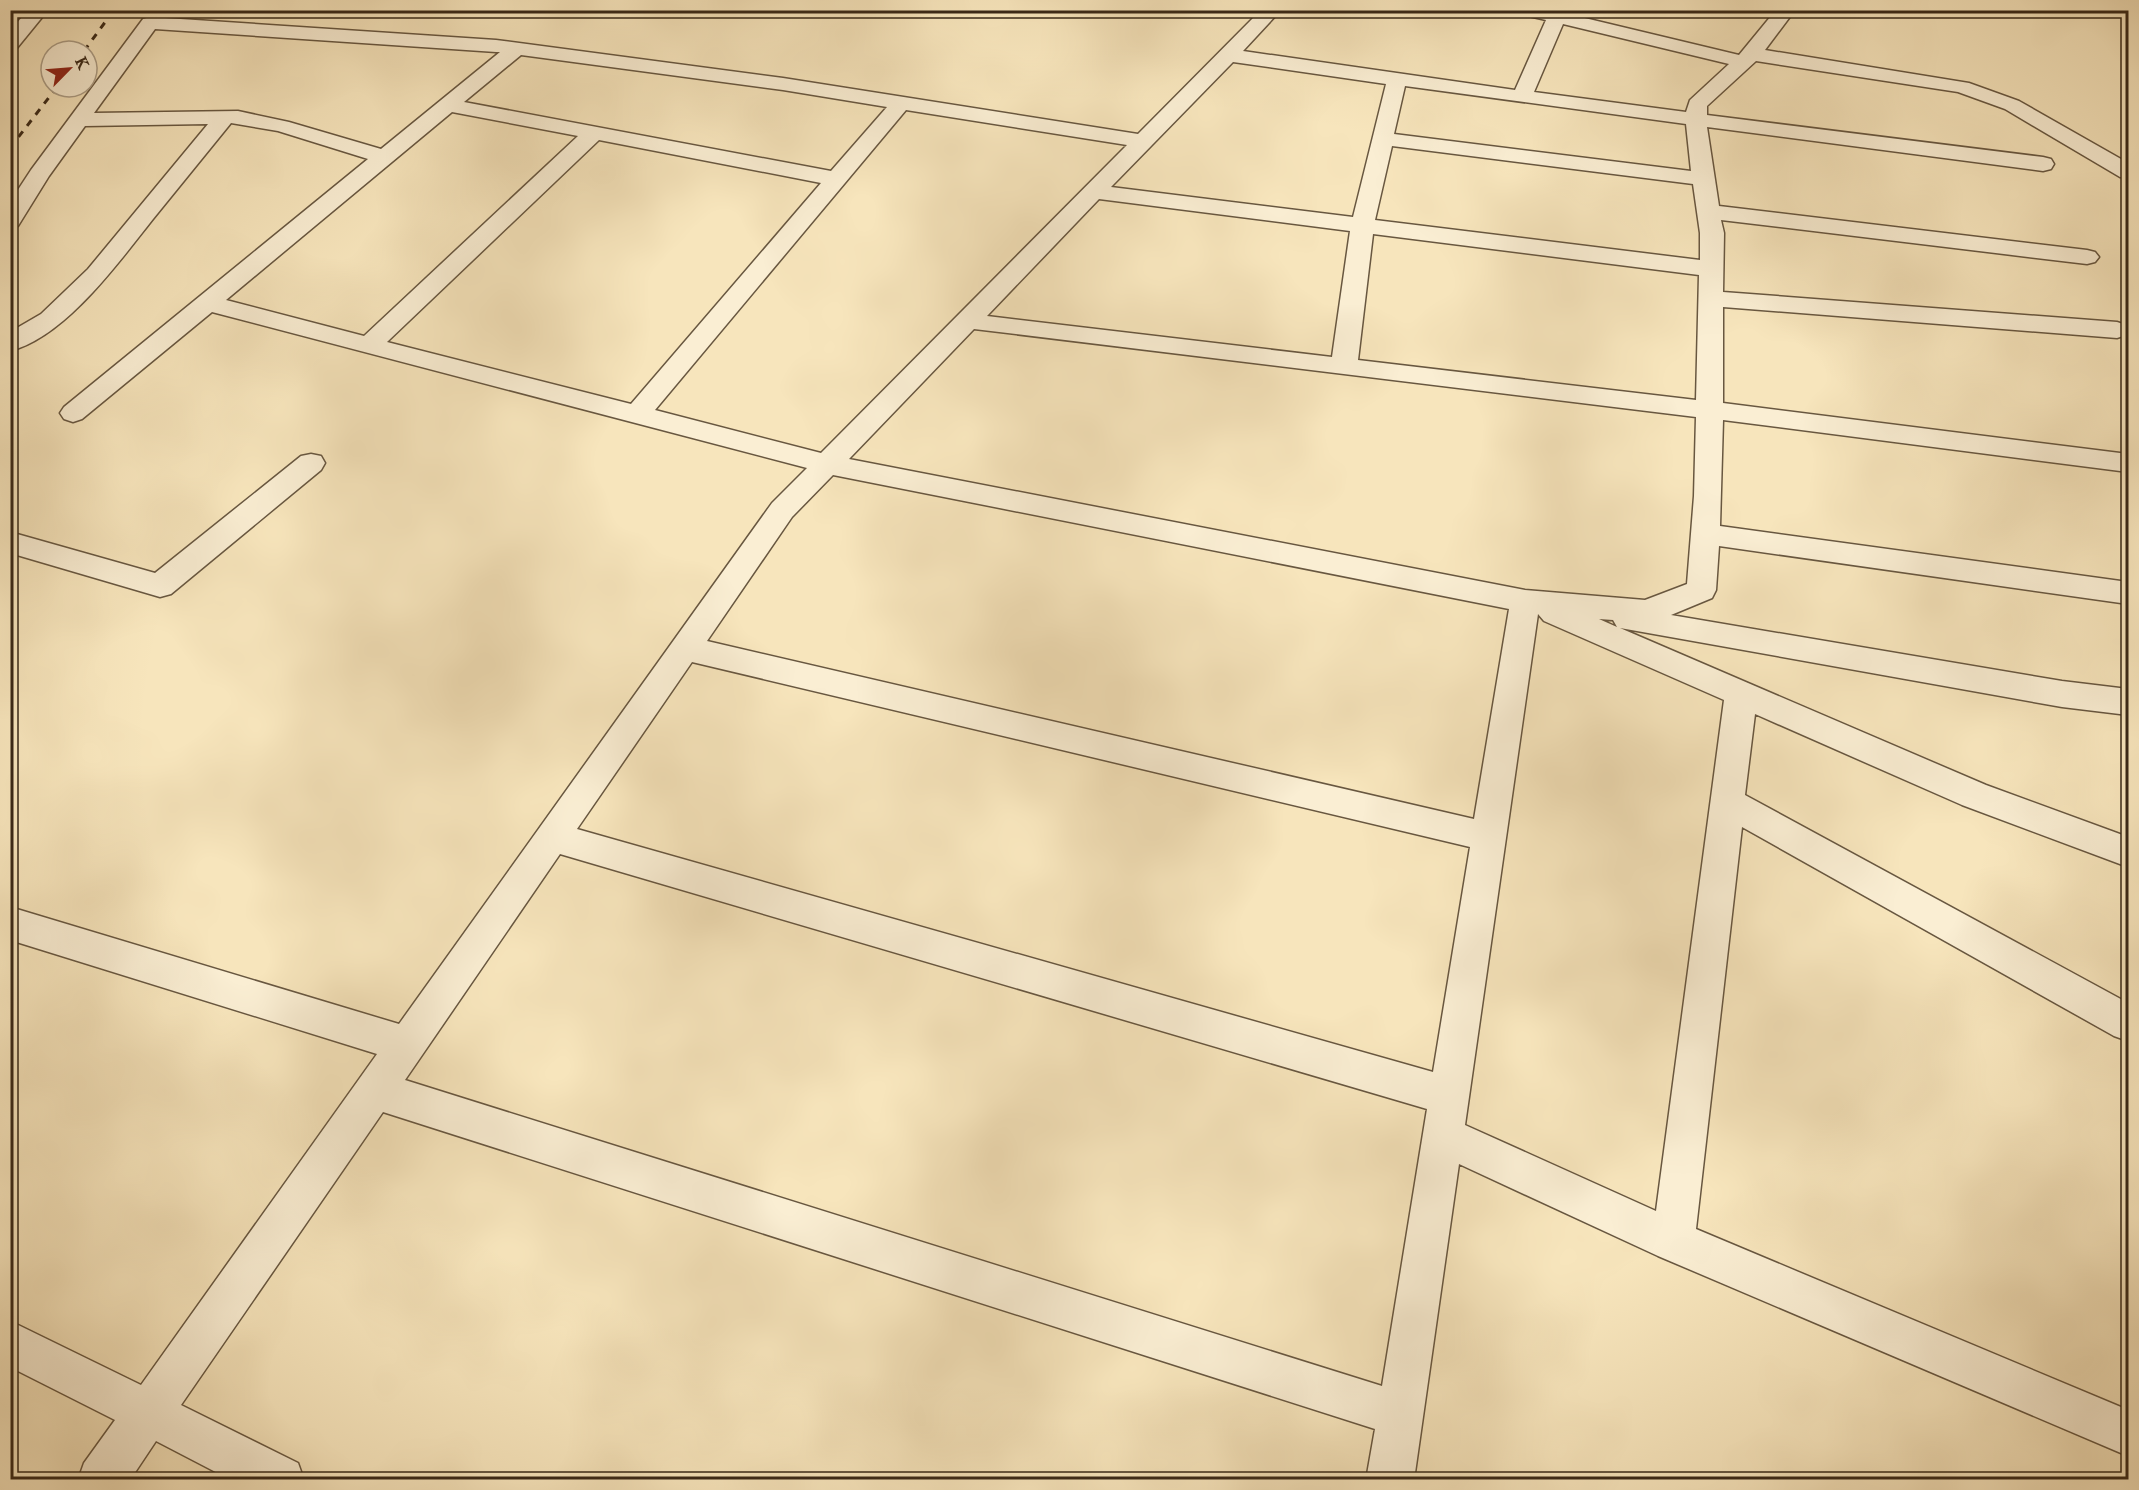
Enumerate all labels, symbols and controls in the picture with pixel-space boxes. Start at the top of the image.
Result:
north arrow [39,39,99,99]
text: K [71,54,93,73]

